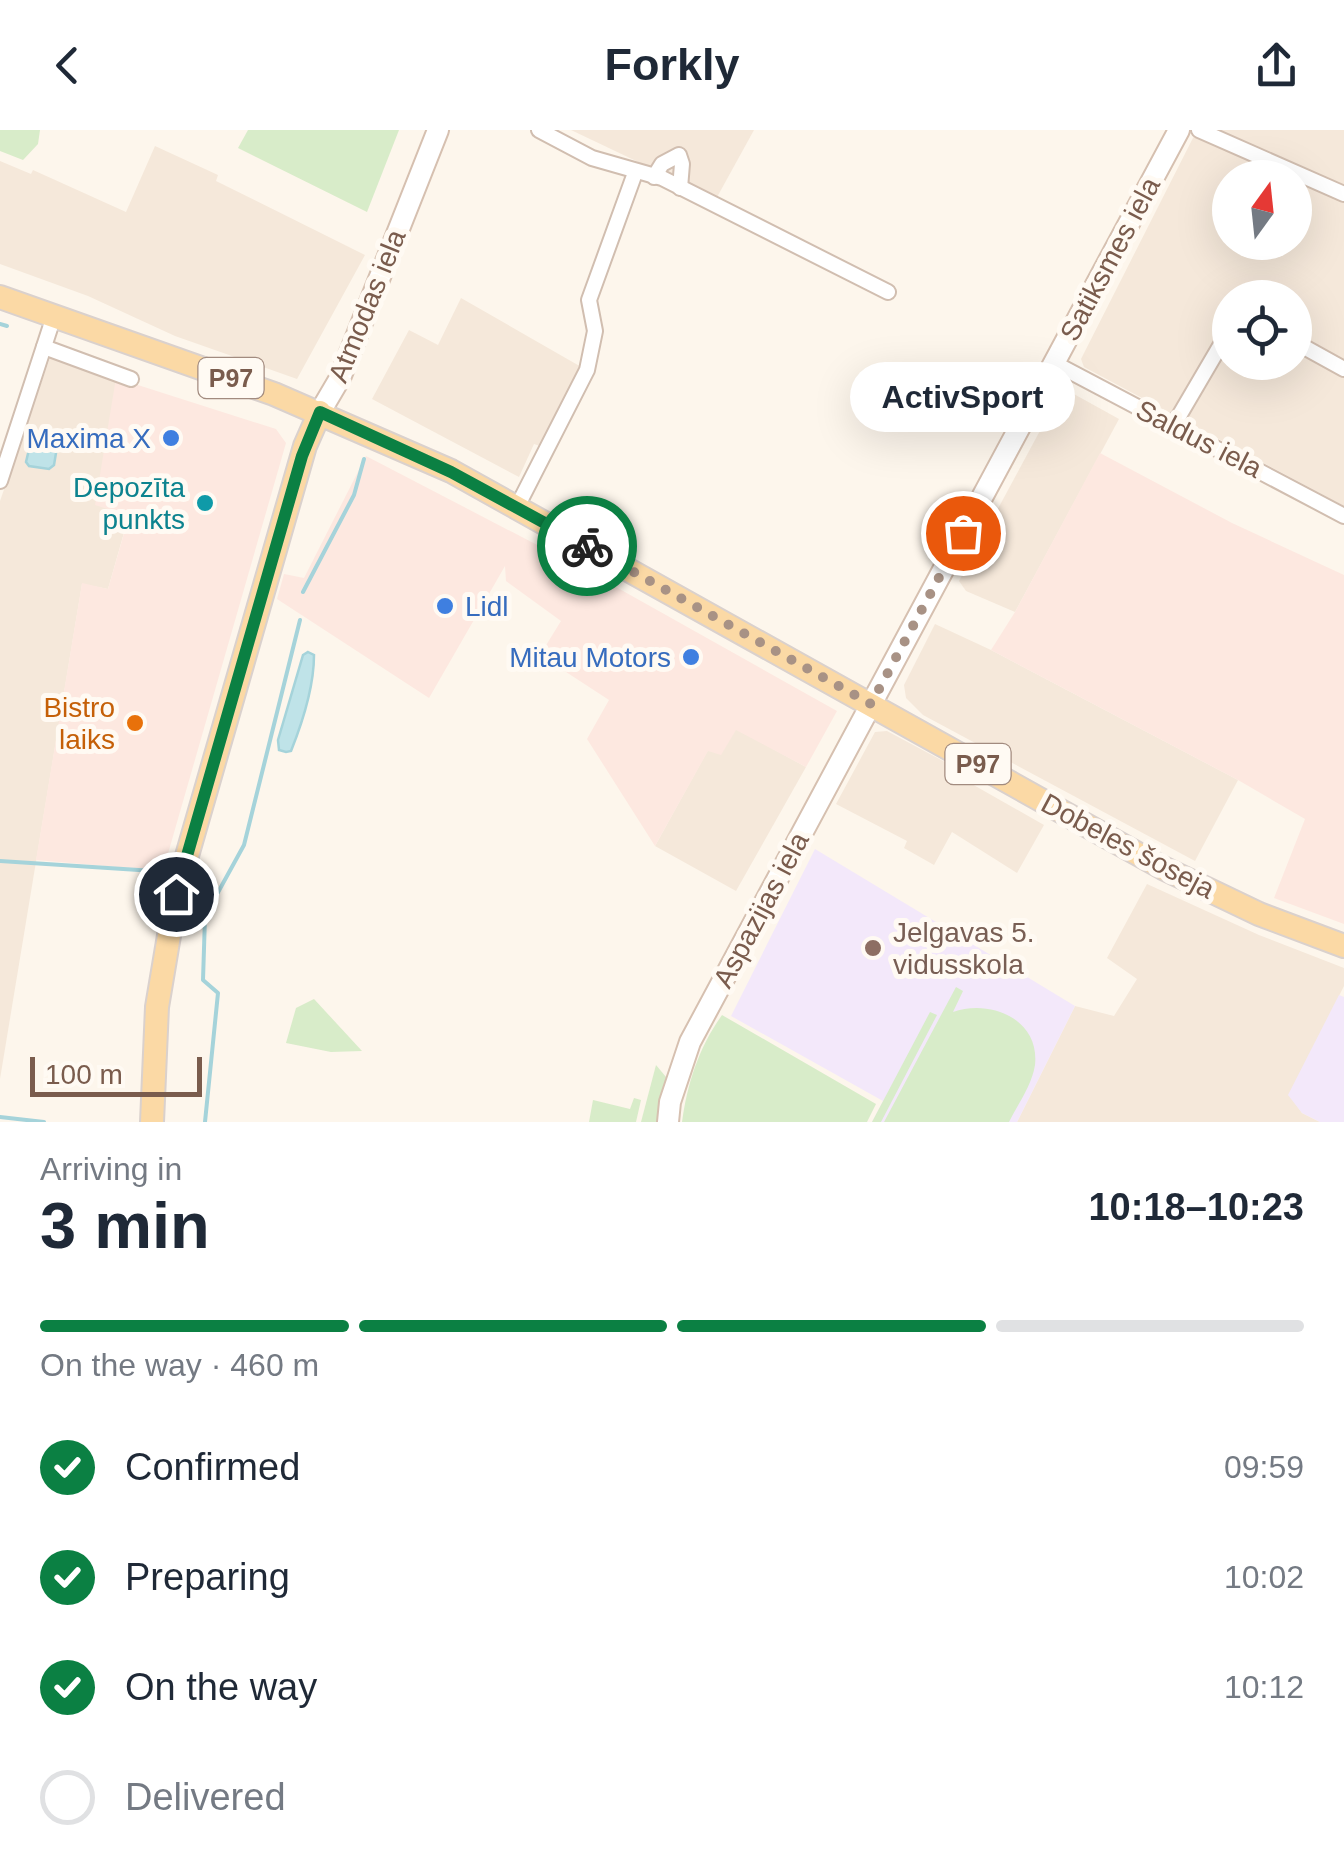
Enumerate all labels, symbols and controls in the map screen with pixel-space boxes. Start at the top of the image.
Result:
icon: back [40,38,95,93]
icon: share [1249,38,1304,93]
text: Forkly [604,39,740,90]
north arrow [1212,160,1312,260]
map controls [1212,160,1312,380]
street label: Satiksmes iela [1054,172,1166,346]
street label: Atmodas iela [322,225,412,387]
button: locate [1212,280,1312,380]
road number: P97 [198,358,264,398]
callout: ActivSport [850,363,1076,433]
text: ActivSport [882,379,1043,415]
street label: Saldus iela [1131,394,1267,484]
place label: Maxima X [27,423,151,454]
marker: Maxima X [160,427,182,449]
place label: Depozīta punkts [73,472,185,535]
pin [921,491,1006,576]
marker: Depozīta punkts [194,492,216,514]
courier [537,496,637,596]
icon: bag [936,506,991,561]
icon: bike [560,519,615,574]
place label: Lidl [465,591,509,622]
marker: Lidl [434,595,456,617]
place label: Mitau Motors [509,642,671,673]
marker: Mitau Motors [680,646,702,668]
place label: Bistro laiks [43,692,115,755]
marker: Bistro laiks [124,712,146,734]
road number: P97 [946,744,1010,784]
street label: Dobeles šoseja [1036,787,1220,905]
street label: Aspazijas iela [707,827,815,993]
pin [134,852,219,937]
icon: home [149,867,204,922]
place label: Jelgavas 5. vidusskola [893,917,1035,980]
marker: Jelgavas 5. vidusskola [862,937,884,959]
scale bar [30,1052,202,1096]
text: 100 m [45,1059,123,1090]
text: Arriving in [40,1151,182,1187]
text: 10:18–10:23 [1088,1186,1304,1228]
text: 3 min [40,1189,210,1262]
text: On the way · 460 m [40,1347,319,1383]
icon: check [40,1440,95,1495]
text: Confirmed [125,1446,300,1488]
text: 09:59 [1224,1449,1304,1485]
icon: check [40,1550,95,1605]
text: Preparing [125,1556,290,1598]
text: 10:02 [1224,1559,1304,1595]
icon: check [40,1660,95,1715]
text: On the way [125,1666,317,1708]
text: 10:12 [1224,1669,1304,1705]
text: Delivered [125,1776,286,1818]

